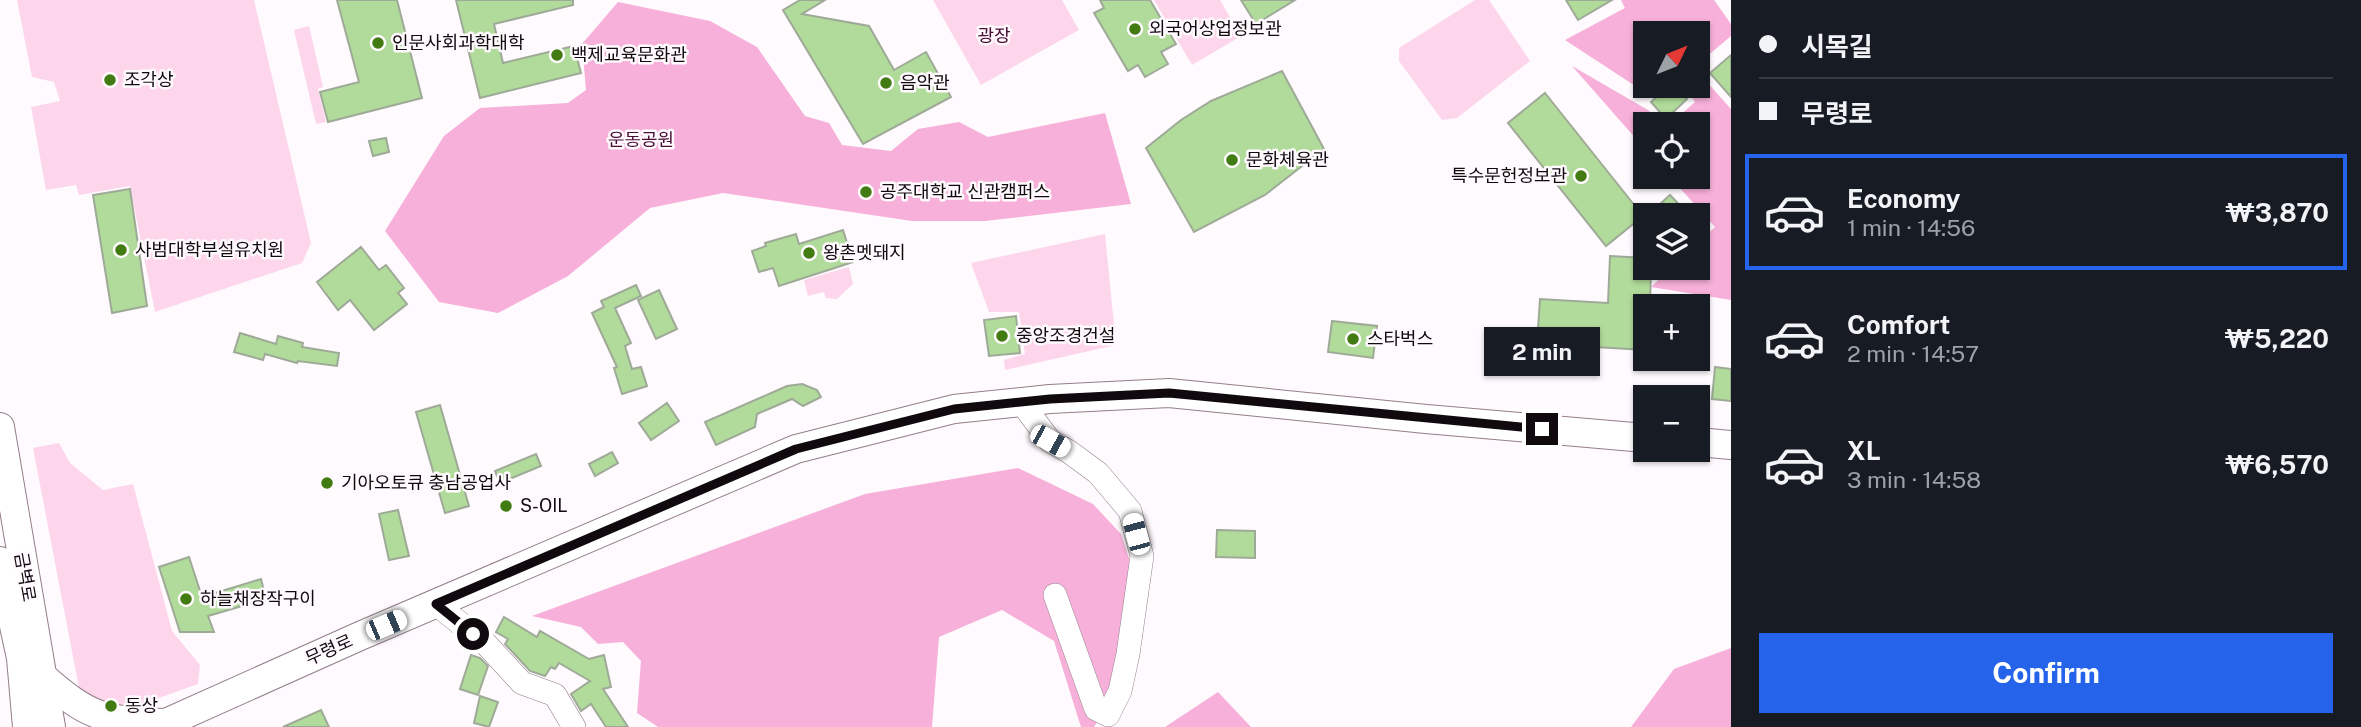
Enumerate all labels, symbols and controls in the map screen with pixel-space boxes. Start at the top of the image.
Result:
place label: 외국어상업정보관 [1149,18,1282,39]
marker: 외국어상업정보관 [1127,21,1143,37]
north arrow [1633,21,1710,98]
map controls [1633,21,1710,462]
park label: 광장 [977,25,1011,46]
text: 시목길 [1801,31,1873,62]
place label: 인문사회과학대학 [392,32,524,53]
marker: 인문사회과학대학 [370,35,386,51]
place label: 백제교육문화관 [571,44,687,65]
marker: 백제교육문화관 [549,47,565,63]
place label: 조각상 [124,69,174,90]
marker: 조각상 [102,72,118,88]
place label: 음악관 [900,72,950,93]
marker: 음악관 [878,75,894,91]
text: 무령로 [1801,98,1873,129]
button: locate [1633,112,1710,189]
park label: 운동공원 [608,129,674,150]
place label: 문화체육관 [1246,149,1329,170]
marker: 문화체육관 [1224,152,1240,168]
place label: 특수문헌정보관 [1451,165,1567,186]
marker: 특수문헌정보관 [1573,168,1589,184]
place label: 공주대학교 신관캠퍼스 [880,181,1050,202]
icon: car [1763,181,1826,244]
text: Economy [1847,183,1960,214]
marker: 공주대학교 신관캠퍼스 [858,184,874,200]
text: ₩3,870 [2226,197,2329,228]
button: layers [1633,203,1710,280]
text: 1 min · 14:56 [1847,214,1975,241]
place label: 사범대학부설유치원 [135,239,284,260]
marker: 사범대학부설유치원 [113,242,129,258]
place label: 왕촌멧돼지 [823,242,906,263]
marker: 왕촌멧돼지 [801,245,817,261]
button: + [1633,294,1710,371]
icon: car [1763,307,1826,370]
text: Comfort [1847,309,1950,340]
text: ₩5,220 [2225,323,2329,354]
place label: 중앙조경건설 [1016,325,1115,346]
marker: 중앙조경건설 [994,328,1010,344]
place label: 스타벅스 [1367,328,1433,349]
callout: 2 min [1484,328,1600,376]
marker: 스타벅스 [1345,331,1361,347]
text: 2 min [1512,338,1572,365]
text: 2 min · 14:57 [1847,340,1979,367]
button: − [1633,385,1710,462]
route end [1526,413,1558,445]
car [1027,422,1074,460]
icon: car [1763,433,1826,496]
text: XL [1847,435,1881,466]
text: ₩6,570 [2225,449,2329,480]
text: 3 min · 14:58 [1847,466,1981,493]
place label: 기아오토큐 충남공업사 [341,472,511,493]
marker: 기아오토큐 충남공업사 [319,475,335,491]
place label: S-OIL [520,495,568,516]
marker: S-OIL [498,498,514,514]
car [1121,511,1152,557]
street label: 금벽로 [11,551,40,603]
place label: 하늘채장작구이 [200,588,316,609]
marker: 하늘채장작구이 [178,591,194,607]
car [363,607,410,643]
route start [457,618,489,650]
street label: 무령로 [302,630,356,669]
button: Confirm [1759,633,2333,713]
place label: 동상 [125,695,158,716]
marker: 동상 [103,698,119,714]

